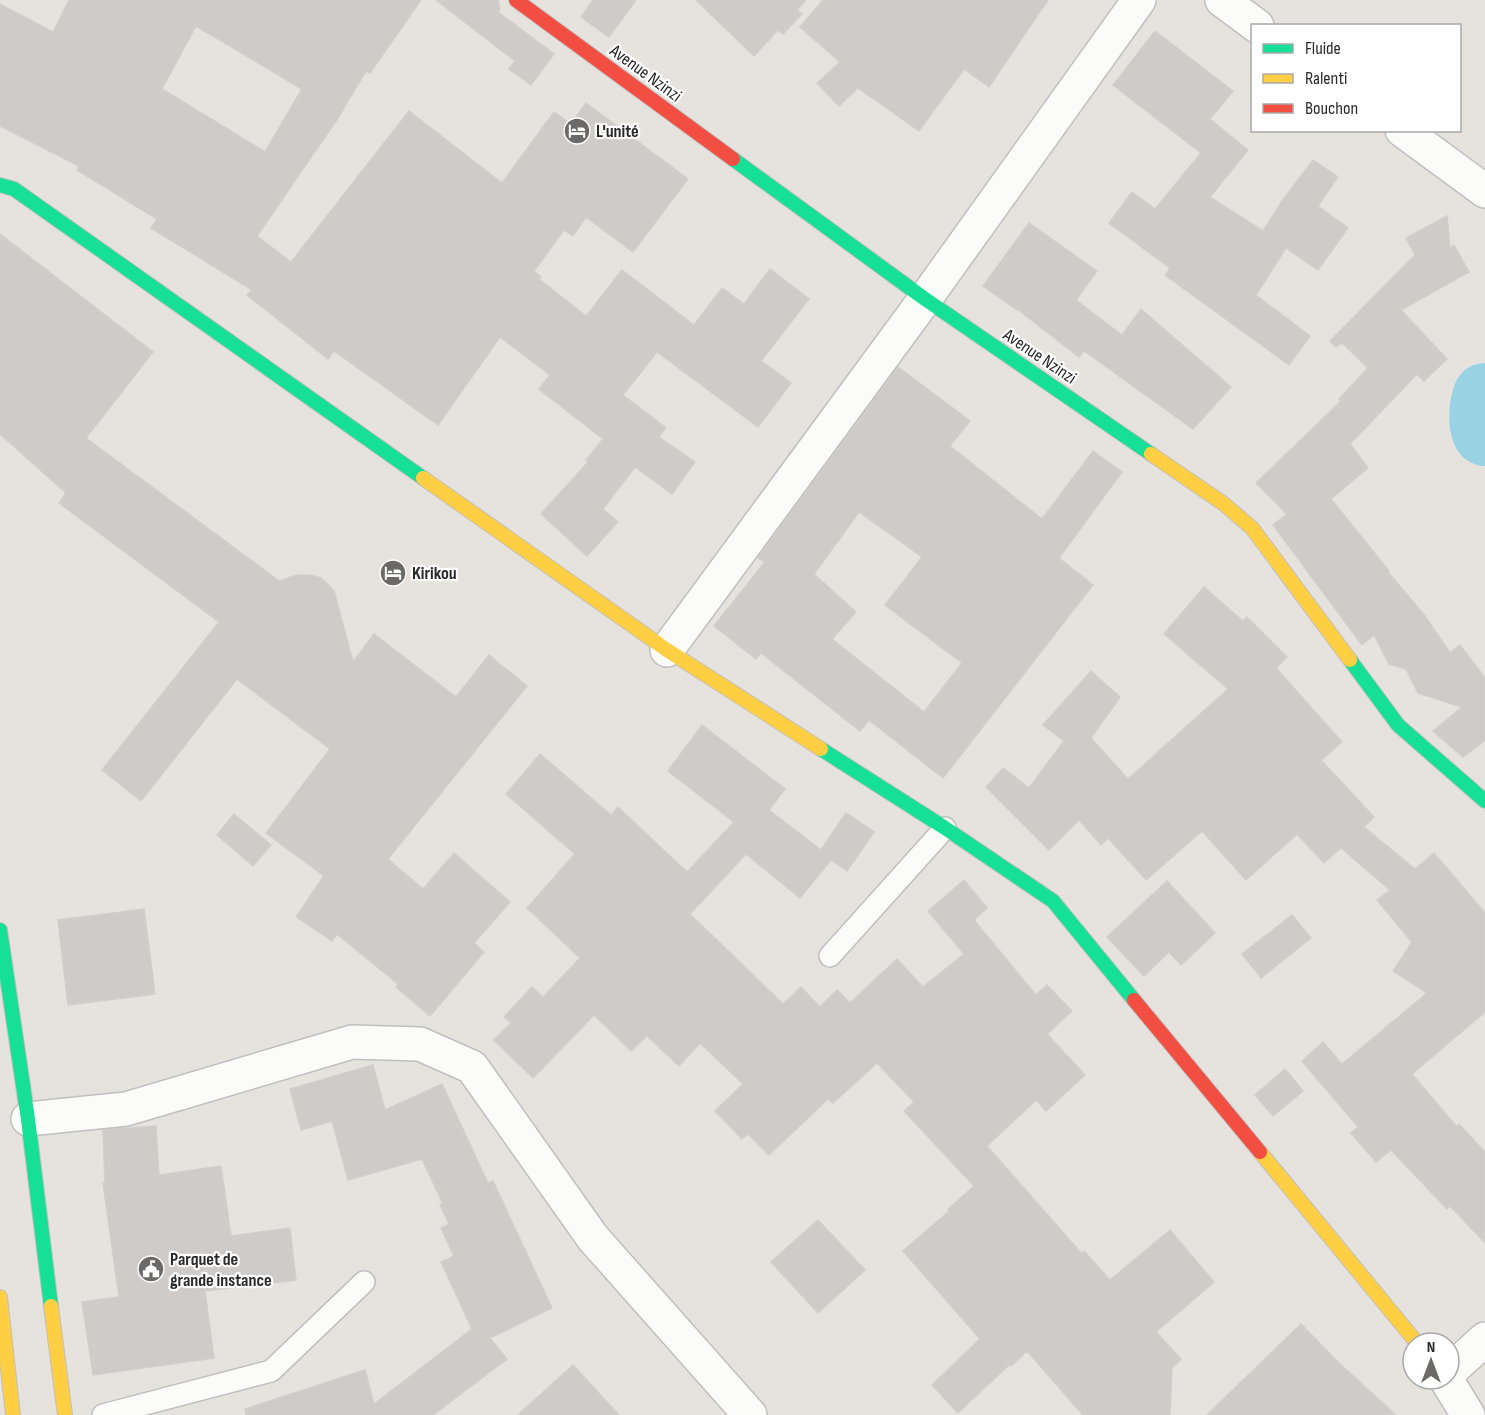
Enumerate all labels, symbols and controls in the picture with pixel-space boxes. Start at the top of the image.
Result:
legend [1251,24,1461,132]
text: Fluide [1305,38,1341,59]
street label: Avenue Nzinzi [605,40,686,106]
text: Ralenti [1305,68,1347,89]
text: Bouchon [1305,98,1358,119]
hotel icon: L'unité [562,116,592,146]
place label: L'unité [596,121,639,142]
street label: Avenue Nzinzi [998,324,1080,388]
hotel icon: Kirikou [378,558,408,588]
place label: Kirikou [412,563,457,584]
place label: Parquet de grande instance [170,1249,272,1291]
public building icon: Parquet de grande instance [136,1254,166,1284]
north arrow [1401,1331,1461,1391]
text: N [1427,1338,1435,1357]

